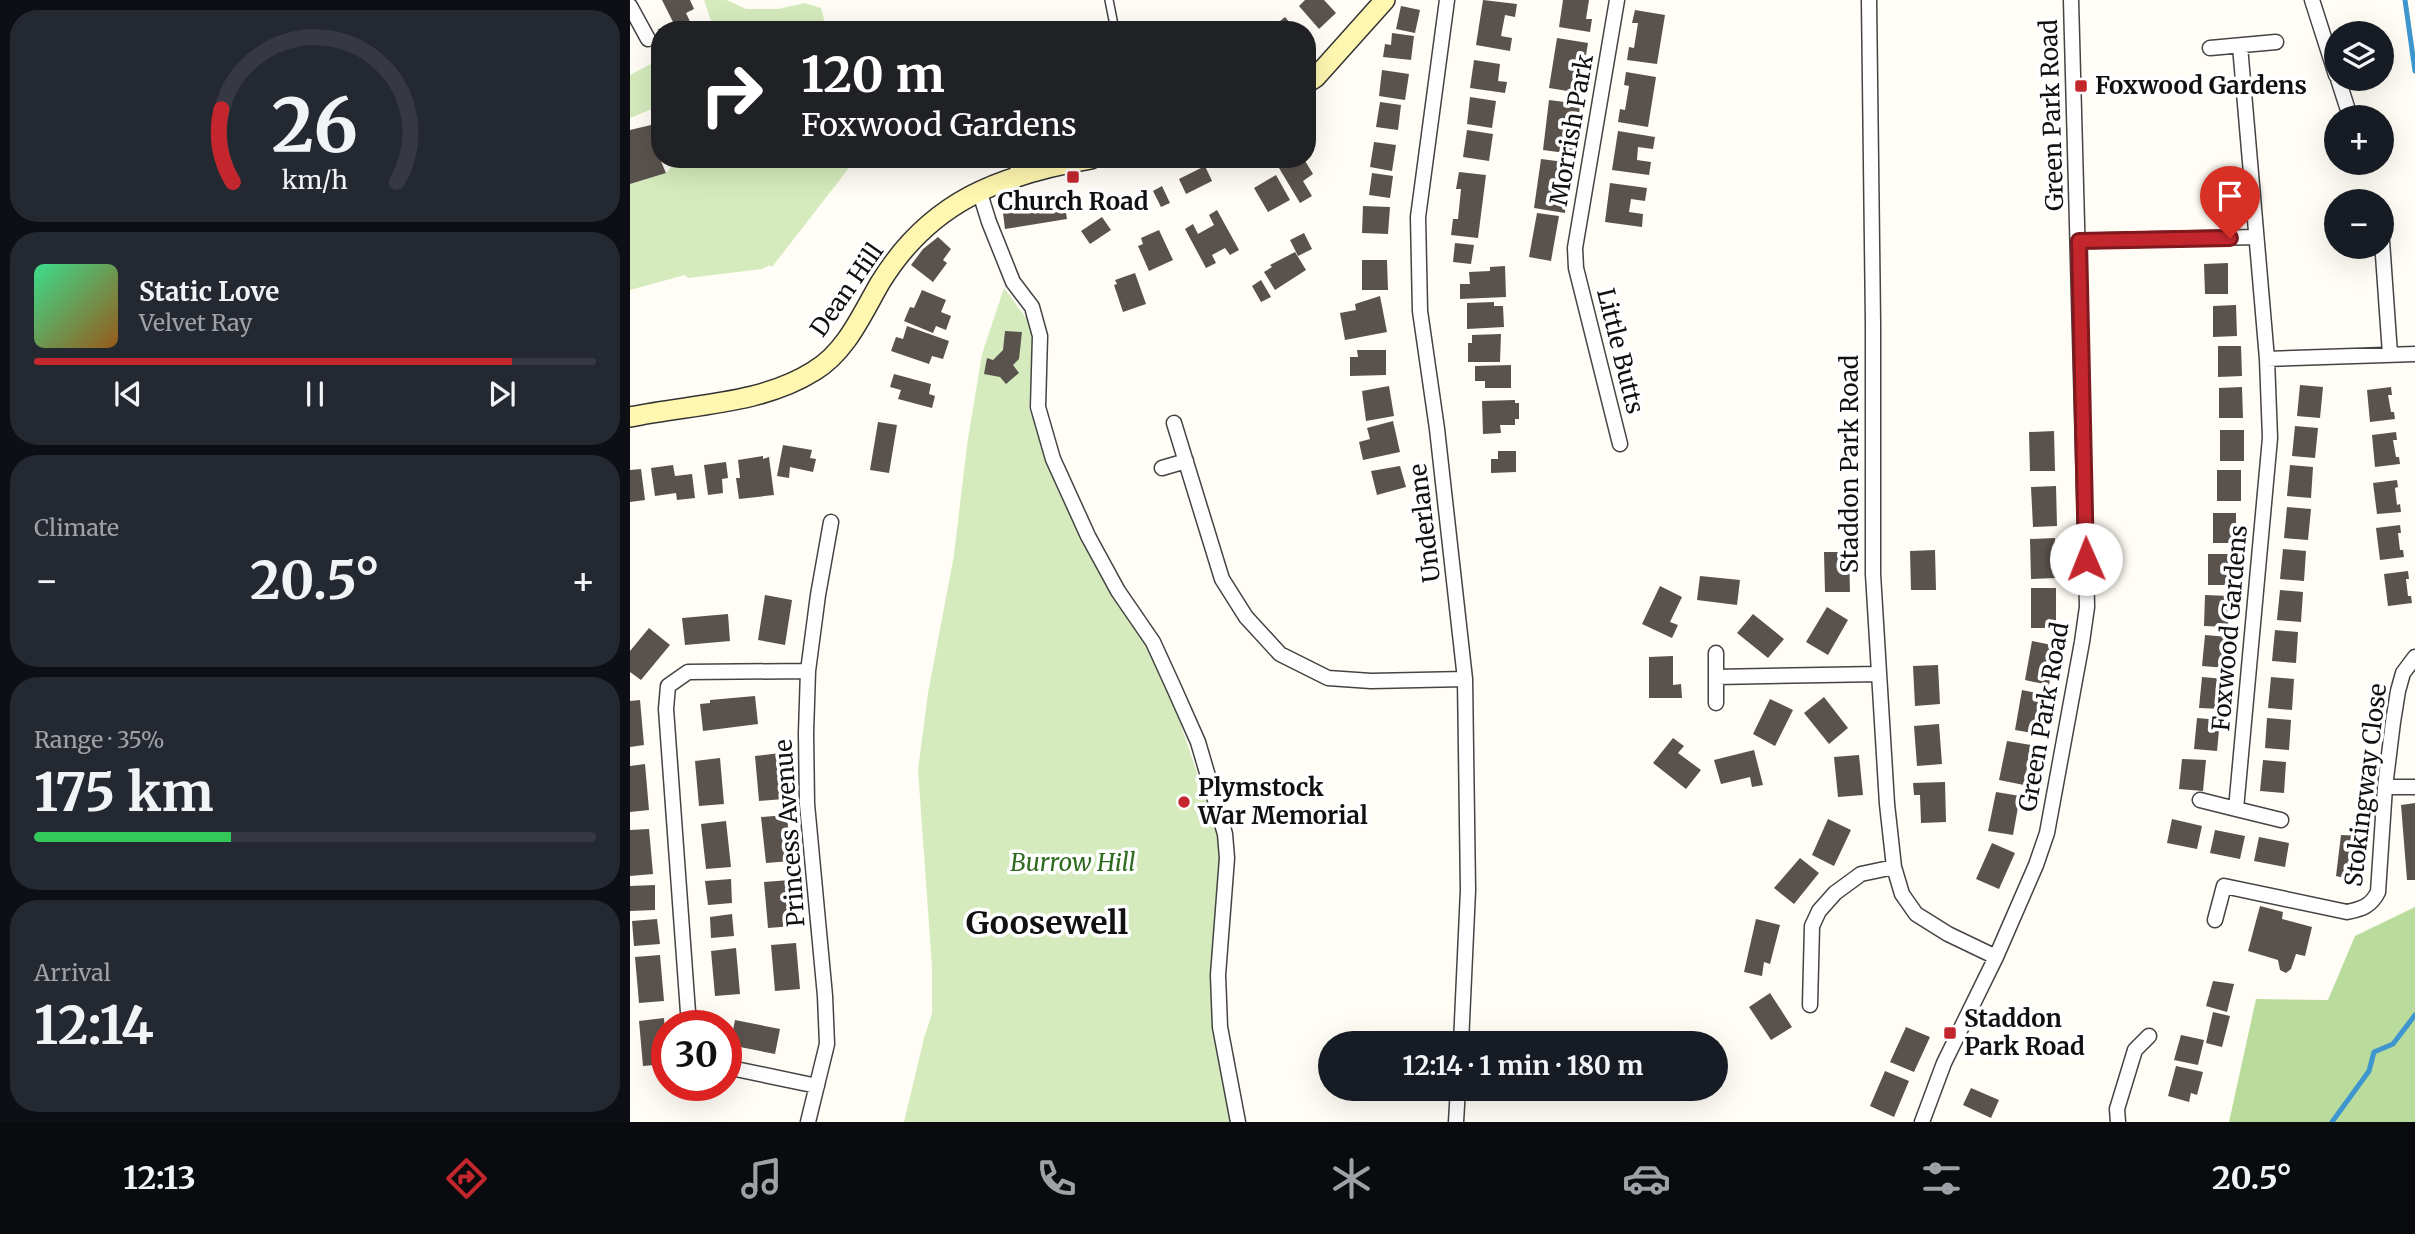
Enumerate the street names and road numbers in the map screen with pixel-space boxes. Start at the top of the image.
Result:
street label: Green Park Road [2033,19,2070,211]
street label: Morrish Park [1543,51,1600,208]
street label: Dean Hill [803,237,890,343]
street label: Little Butts [1590,285,1651,417]
street label: Staddon Park Road [1834,355,1865,573]
street label: Underlane [1402,462,1447,584]
street label: Foxwood Gardens [2205,524,2254,732]
street label: Green Park Road [2012,620,2075,814]
street label: Stokingway Close [2338,682,2393,888]
street label: Princess Avenue [767,738,812,928]

